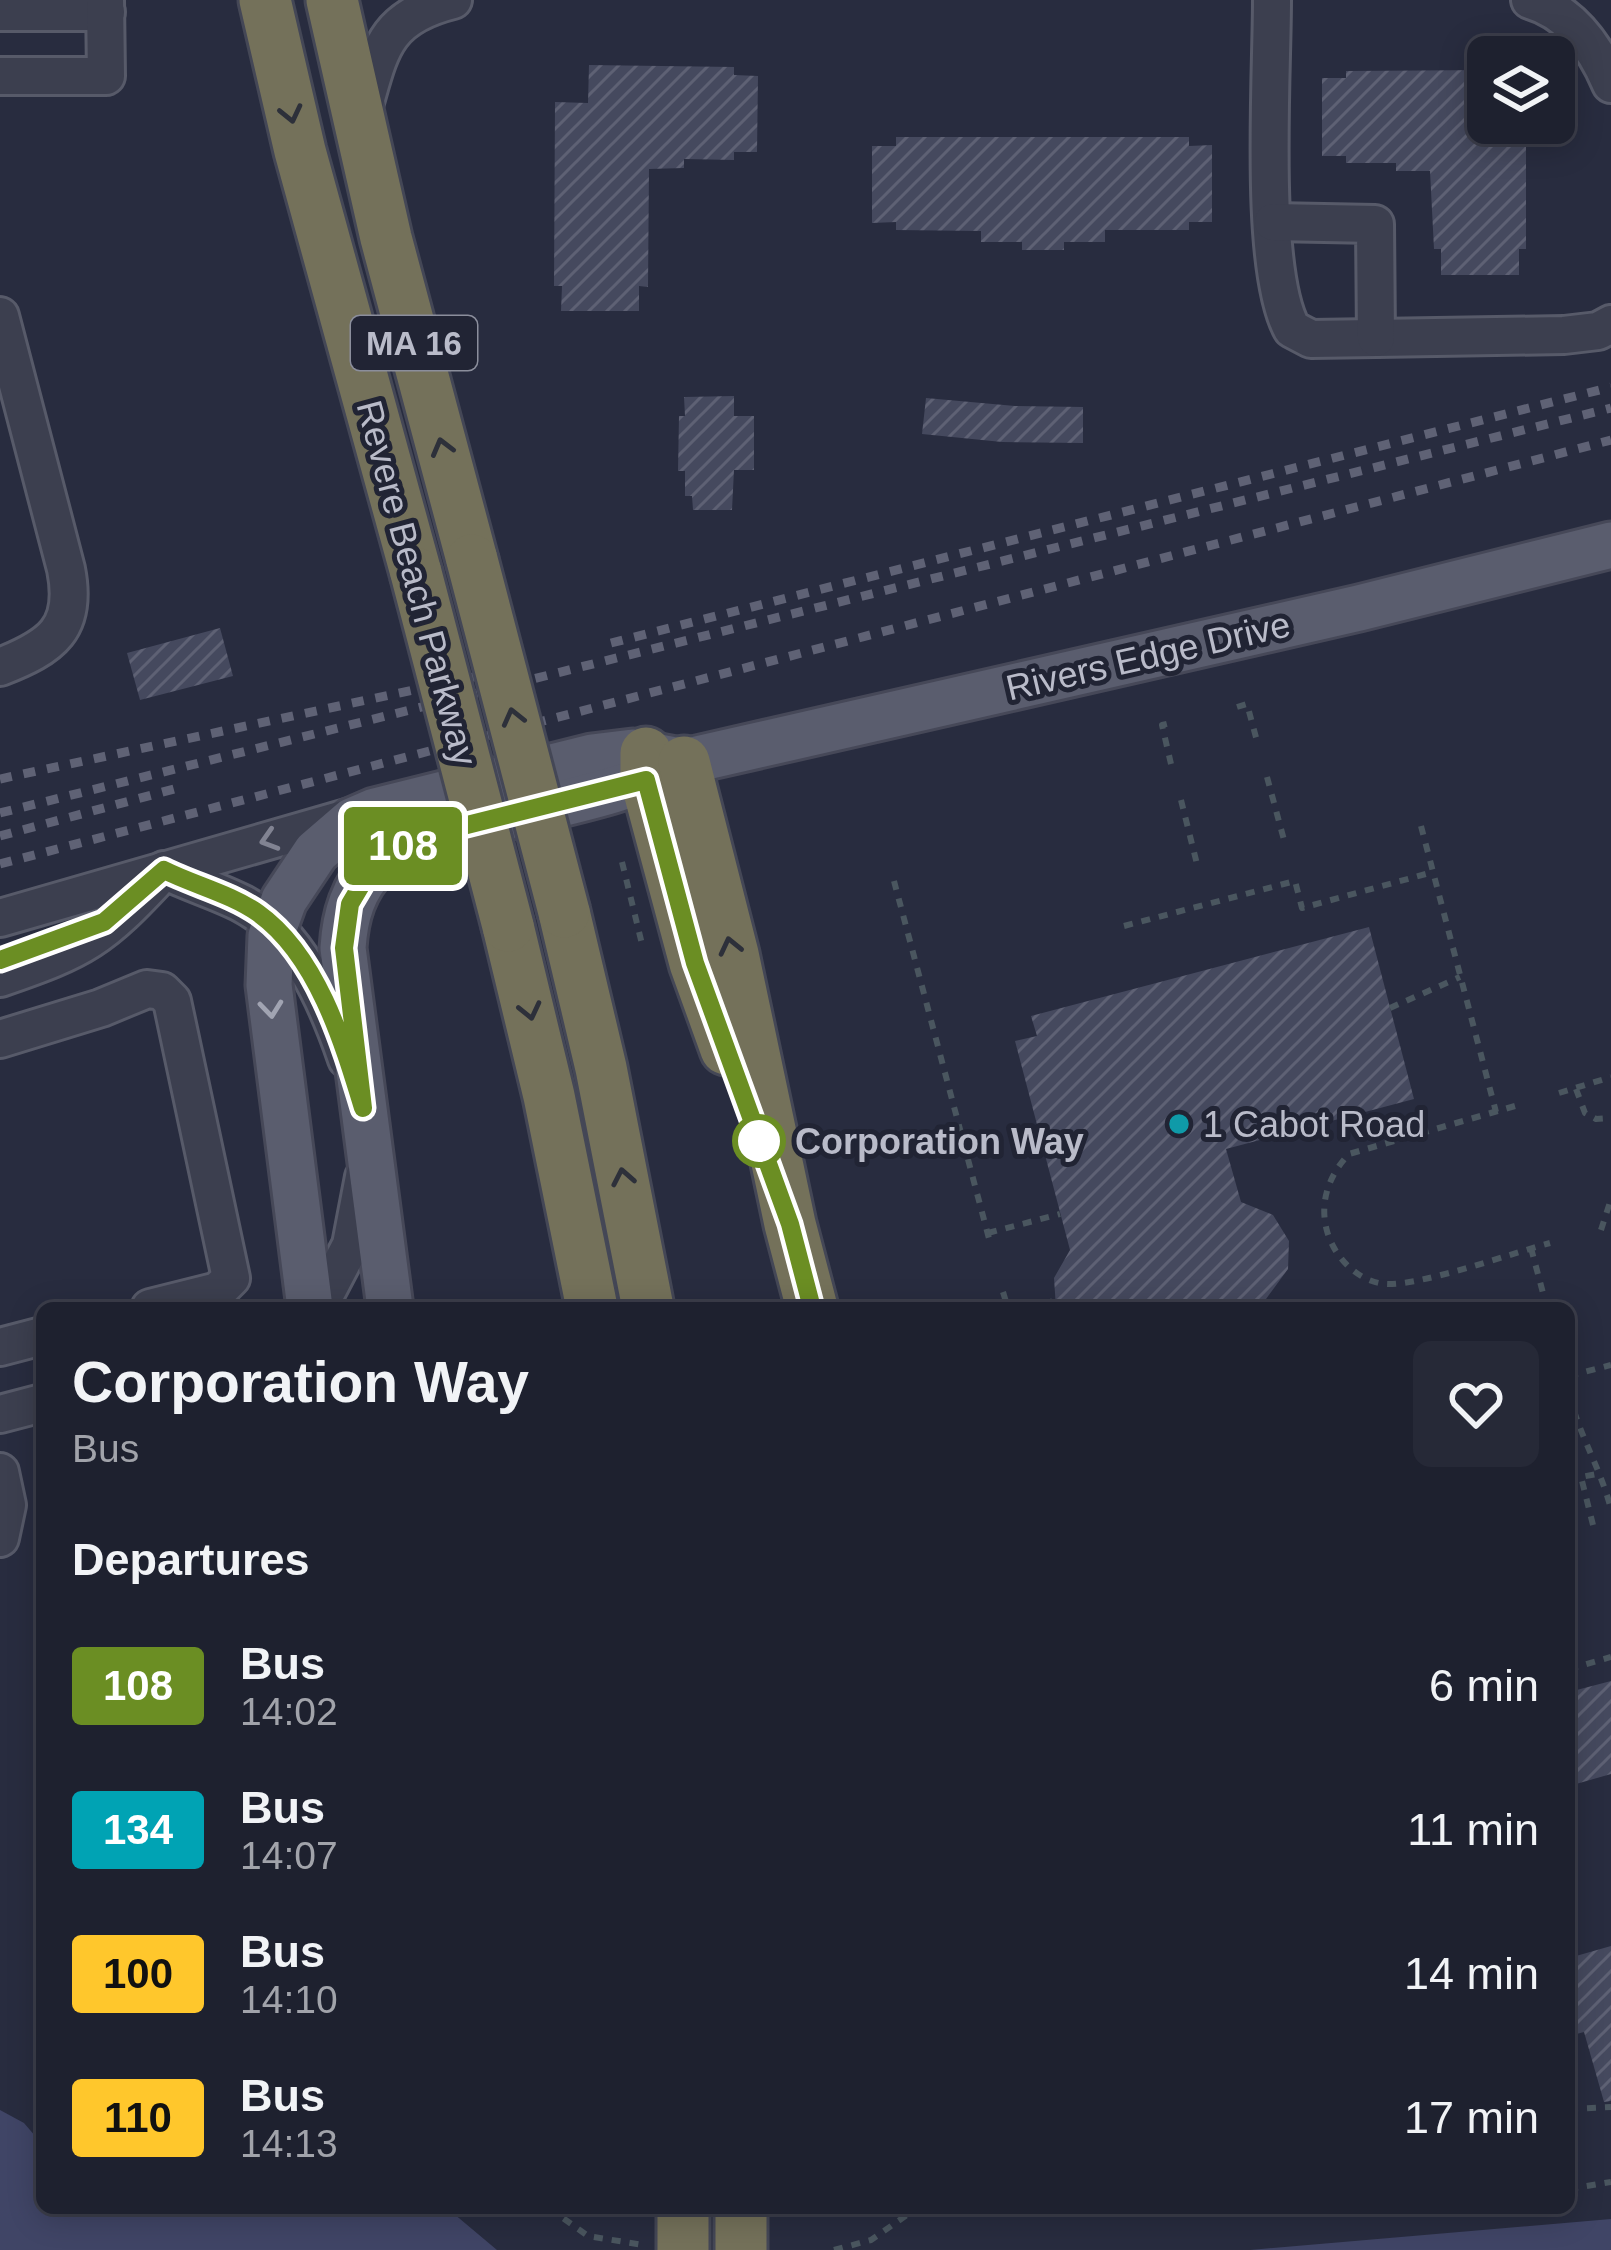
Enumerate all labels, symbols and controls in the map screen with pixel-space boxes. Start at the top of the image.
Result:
map controls [1467,36,1575,144]
button: layers [1467,36,1575,144]
one-way arrow [277,103,302,124]
road number: MA 16 [351,316,477,370]
street label: Revere Beach Parkway [349,396,485,770]
one-way arrow [431,438,456,458]
street label: Rivers Edge Drive [1002,603,1294,709]
one-way arrow [503,708,528,728]
line badge: 108 [334,807,472,885]
text: 108 [368,822,438,869]
one-way arrow [259,826,280,851]
one-way arrow [719,936,744,956]
one-way arrow [258,1000,284,1019]
one-way arrow [516,1000,541,1020]
place label: 1 Cabot Road [1203,1104,1425,1145]
marker: 1 Cabot Road [1166,1111,1192,1137]
marker: Corporation Way [734,1116,784,1166]
place label: Corporation Way [795,1121,1084,1162]
one-way arrow [612,1167,637,1187]
button: heart [1413,1341,1539,1467]
text: Corporation Way [72,1350,529,1414]
text: Bus [72,1427,139,1470]
text: Departures [72,1534,310,1585]
text: Bus [240,1638,325,1689]
text: 6 min [1429,1660,1539,1711]
text: 108 [103,1662,173,1709]
text: 14:02 [240,1690,338,1733]
text: Bus [240,1782,325,1833]
text: 11 min [1407,1804,1539,1855]
text: 134 [103,1806,173,1853]
text: 14:07 [240,1834,338,1877]
text: Bus [240,1926,325,1977]
text: 14 min [1404,1948,1539,1999]
text: 100 [103,1950,173,1997]
text: 14:10 [240,1978,338,2021]
text: Bus [240,2070,325,2121]
text: 17 min [1404,2092,1539,2143]
text: 110 [104,2094,172,2141]
text: 14:13 [240,2122,338,2165]

